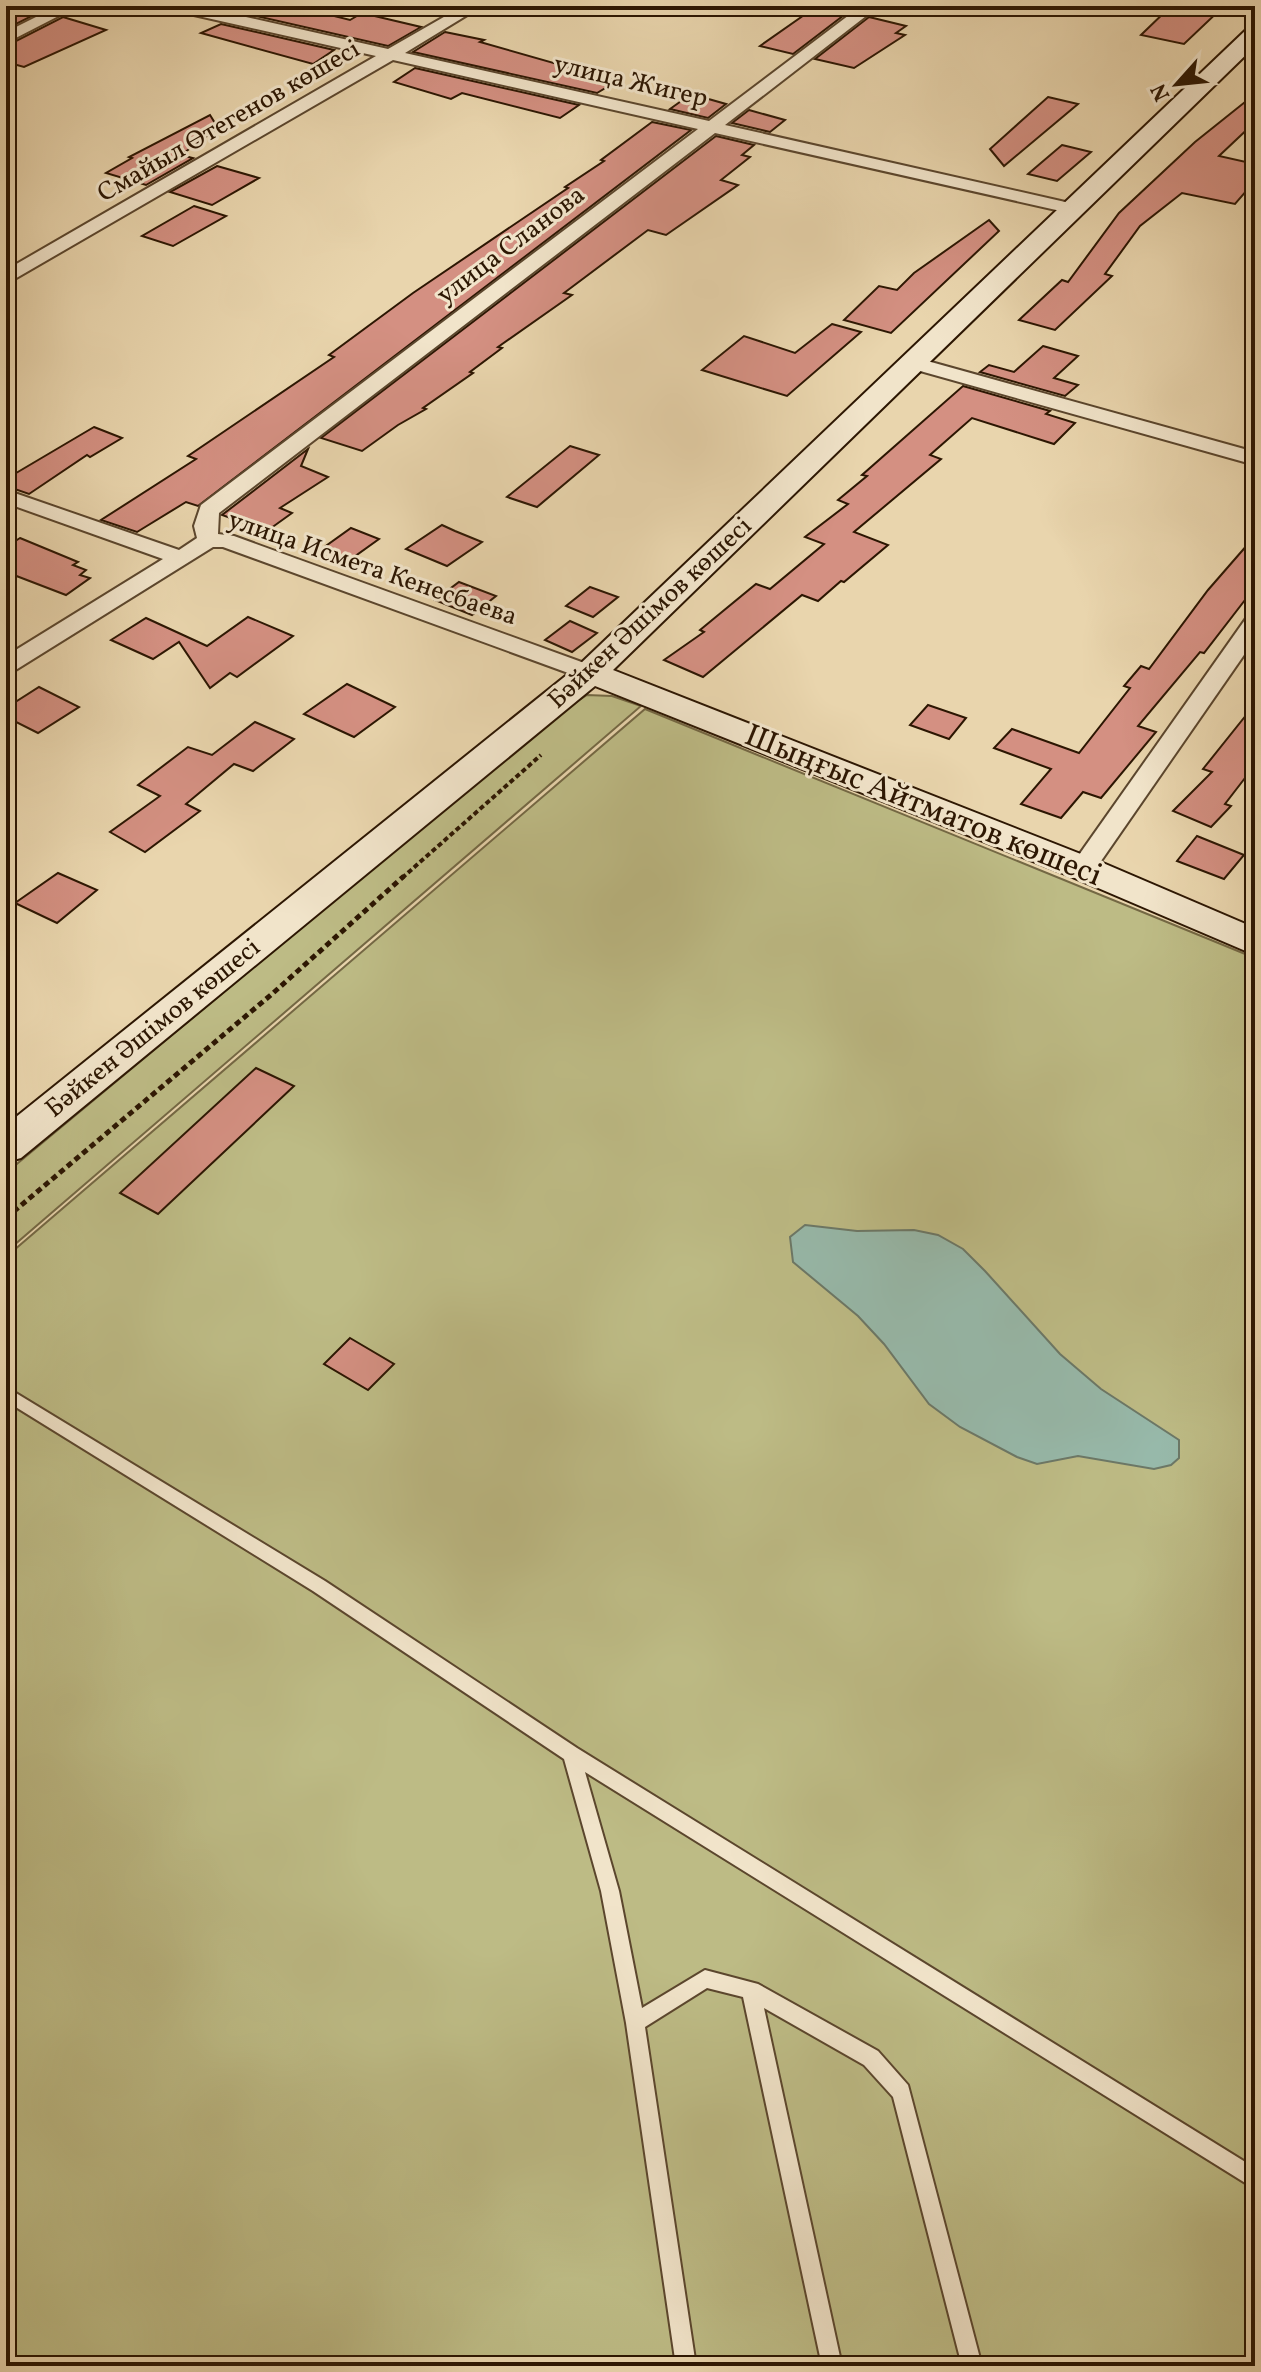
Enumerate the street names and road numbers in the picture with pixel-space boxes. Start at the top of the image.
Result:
street label: Смайыл Өтегенов көшесі [91,32,367,212]
street label: улица Жигер [550,47,711,117]
street label: улица Сланова [429,178,593,313]
street label: улица Исмета Кенесбаева [223,502,522,635]
street label: Бәйкен Әшімов көшесі [540,509,760,718]
street label: Шыңғыс Айтматов көшесі [737,715,1108,899]
street label: Бәйкен Әшімов көшесі [38,930,269,1127]

